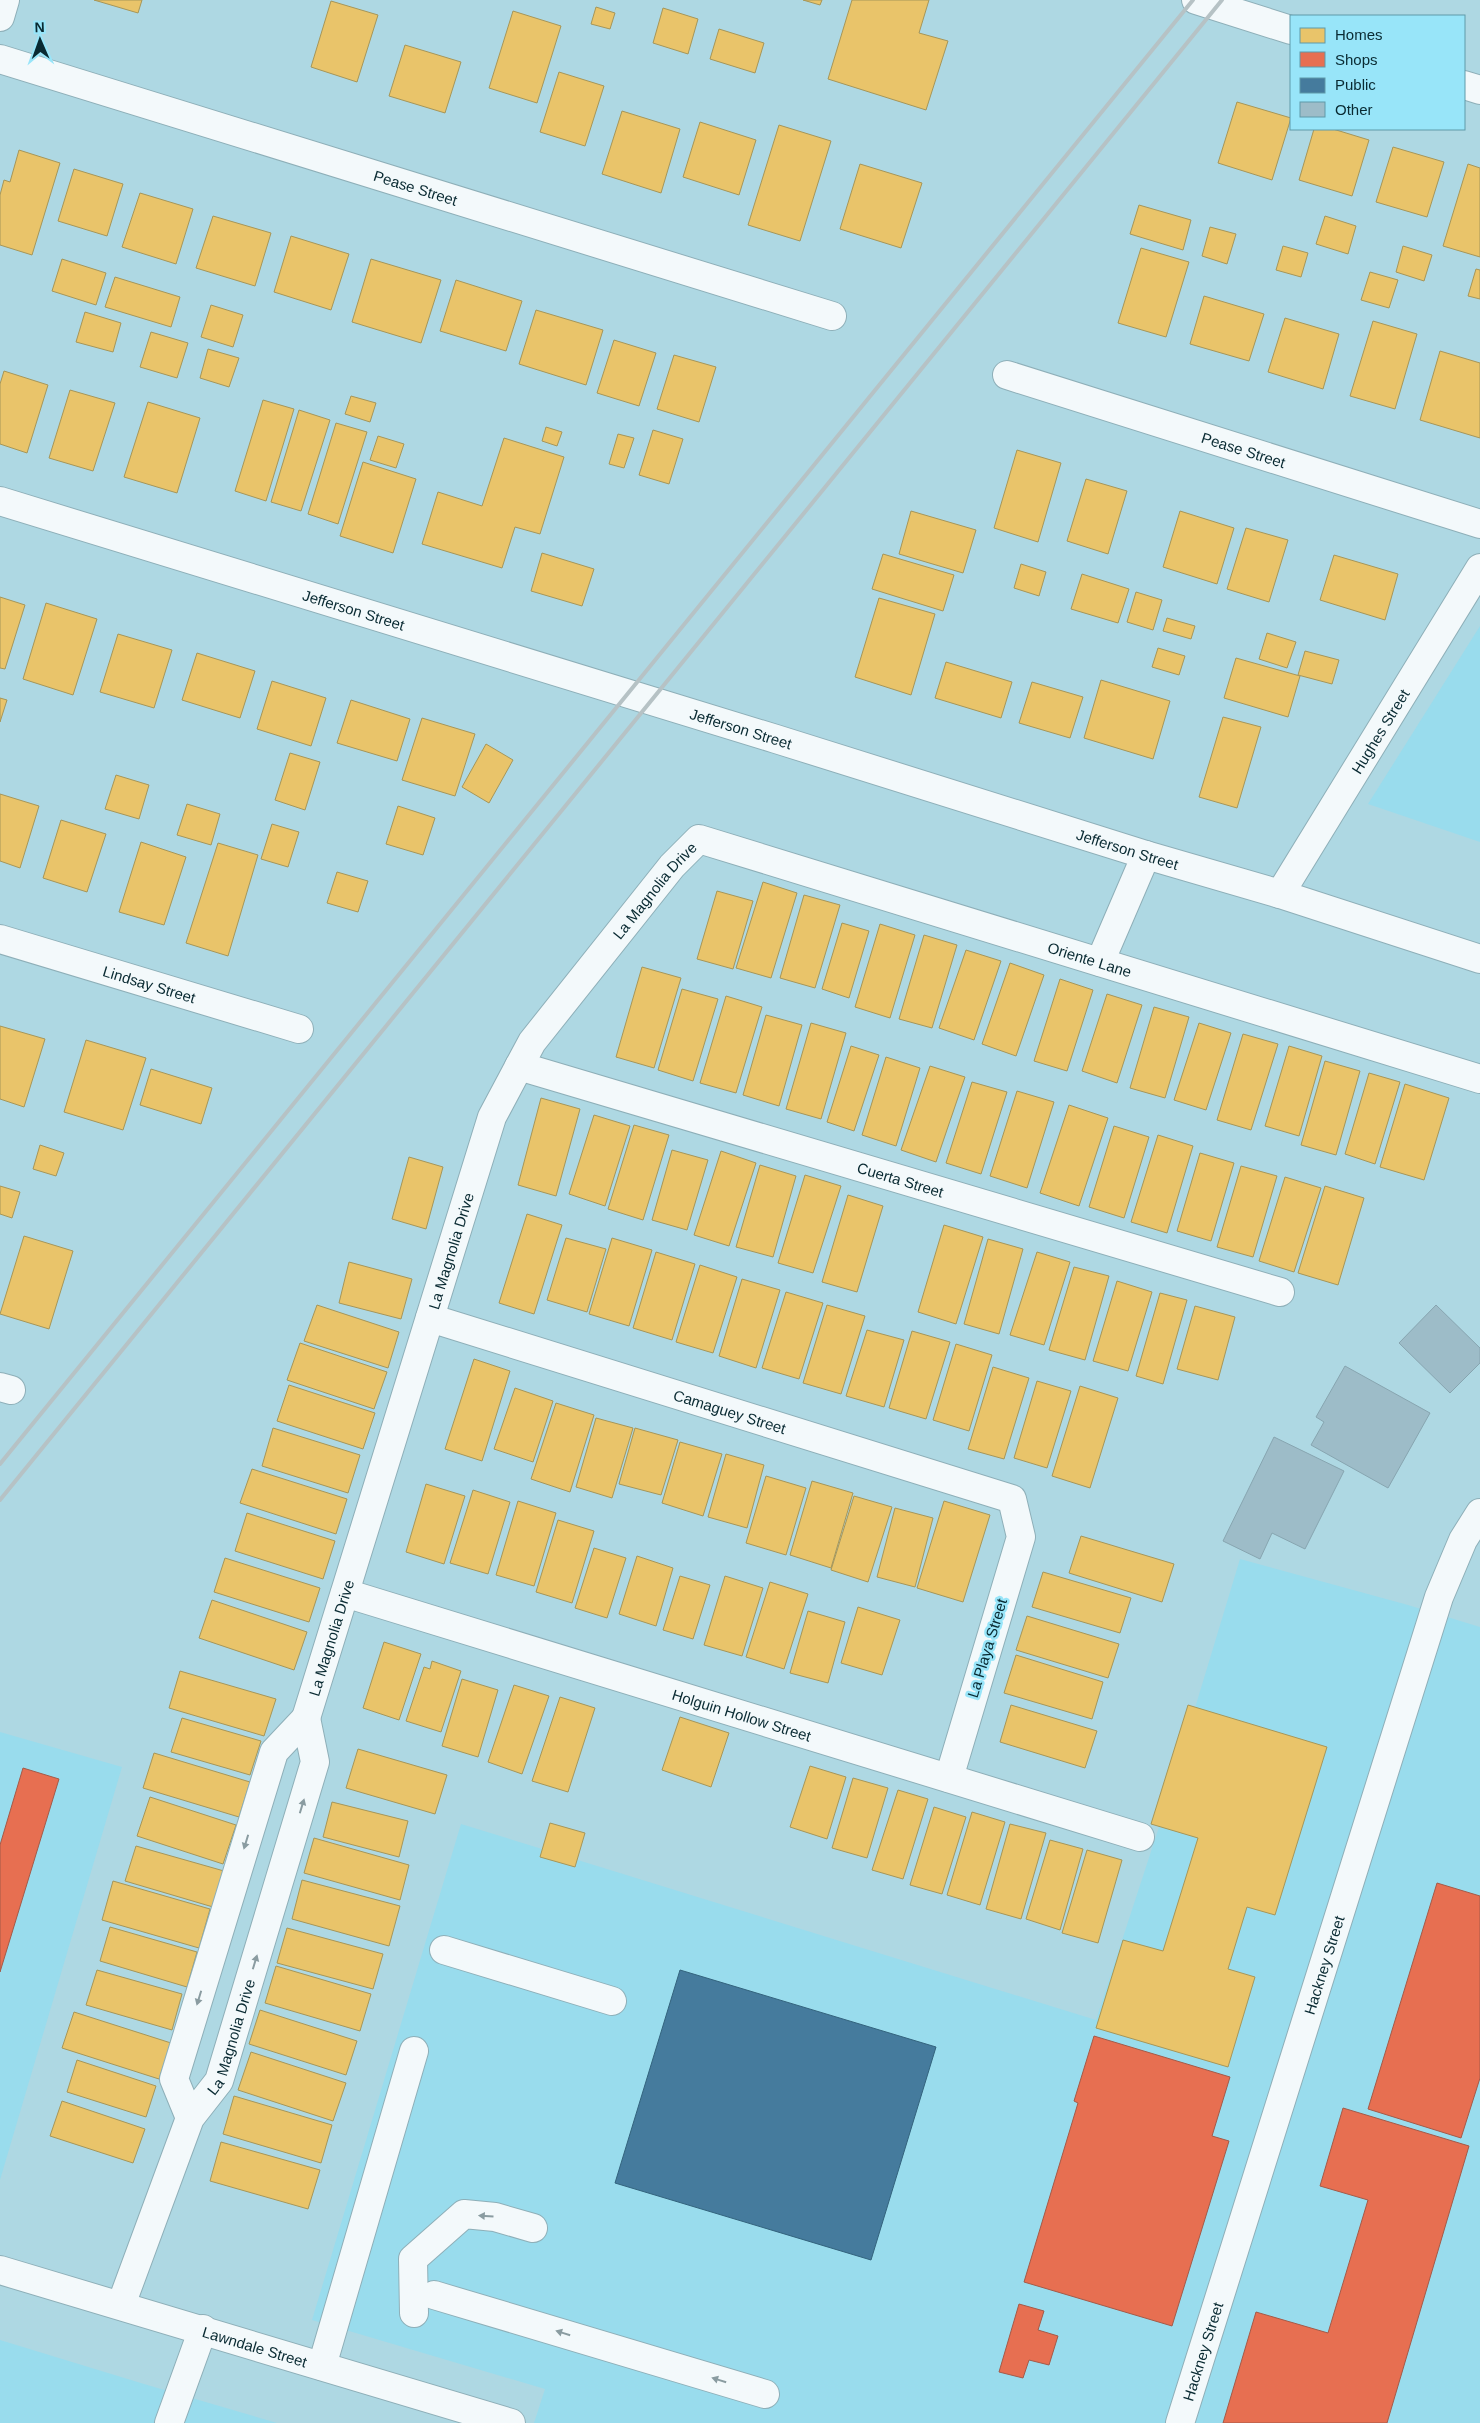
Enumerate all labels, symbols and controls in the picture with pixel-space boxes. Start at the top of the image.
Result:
north arrow [15,15,65,65]
legend [1290,15,1465,130]
text: N [34,19,45,35]
text: Homes [1335,26,1383,43]
text: Shops [1335,51,1378,68]
text: Public [1335,76,1376,93]
text: Other [1335,101,1373,118]
street label: Pease Street [372,166,460,209]
street label: Pease Street [1200,428,1288,471]
street label: Jefferson Street [301,586,408,633]
street label: Hughes Street [1348,685,1413,777]
street label: Jefferson Street [688,705,795,752]
street label: Jefferson Street [1074,825,1181,873]
street label: La Magnolia Drive [609,838,700,942]
street label: Oriente Lane [1046,938,1134,980]
street label: Lindsay Street [101,962,199,1006]
street label: Cuerta Street [855,1158,947,1200]
street label: La Magnolia Drive [425,1191,477,1311]
street label: Camaguey Street [672,1386,789,1437]
street label: La Magnolia Drive [305,1577,357,1698]
street label: La Playa Street [964,1596,1010,1700]
street label: Holguin Hollow Street [670,1685,814,1744]
one-way arrow [299,1799,307,1814]
one-way arrow [242,1835,250,1850]
street label: Hackney Street [1300,1913,1347,2016]
one-way arrow [252,1954,260,1969]
street label: La Magnolia Drive [203,1977,258,2098]
one-way arrow [194,1990,202,2005]
one-way arrow [478,2212,494,2220]
street label: Hackney Street [1179,2299,1226,2403]
street label: Lawndale Street [200,2323,310,2370]
one-way arrow [555,2329,570,2337]
one-way arrow [711,2375,726,2383]

